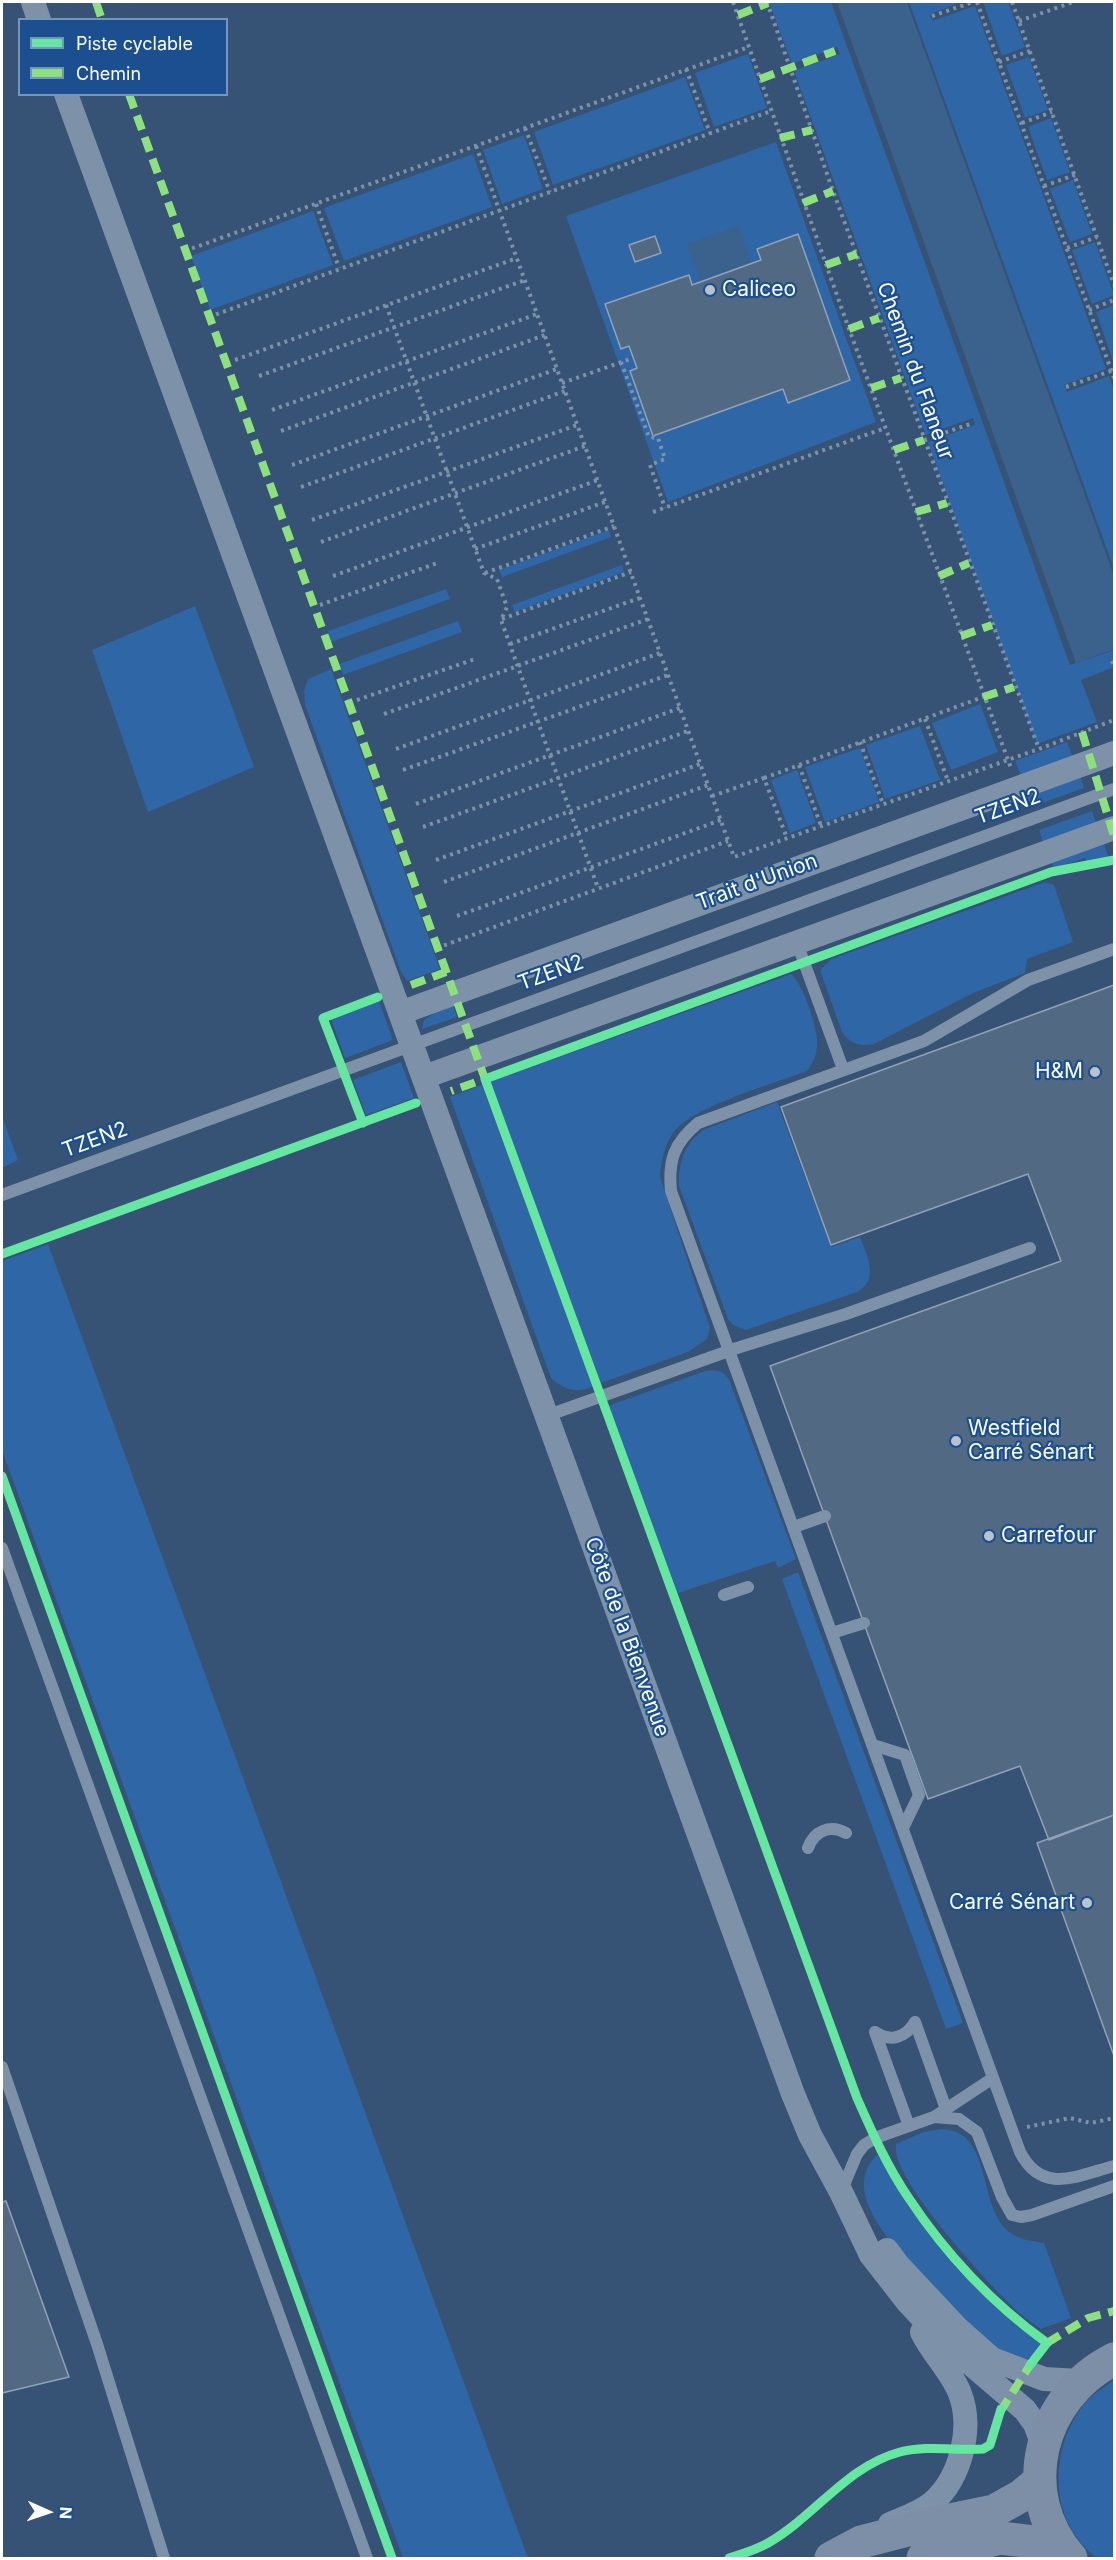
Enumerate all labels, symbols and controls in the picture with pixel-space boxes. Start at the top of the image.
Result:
legend [18,18,228,96]
text: Piste cyclable [76,33,193,54]
text: Chemin [76,63,141,84]
place label: Caliceo [722,277,796,303]
street label: Chemin du Flaneur [871,279,959,463]
marker: Caliceo [703,283,717,297]
street label: TZEN2 [972,784,1044,830]
street label: Trait d'Union [693,848,821,916]
street label: TZEN2 [515,950,587,996]
place label: H&M [1035,1059,1083,1085]
marker: H&M [1088,1065,1102,1079]
street label: TZEN2 [59,1117,131,1163]
place label: Westfield Carré Sénart [968,1416,1094,1466]
marker: Westfield Carré Sénart [949,1434,963,1448]
place label: Carrefour [1001,1523,1096,1549]
marker: Carrefour [982,1529,996,1543]
street label: Côte de la Bienvenue [579,1534,675,1740]
place label: Carré Sénart [949,1890,1075,1916]
marker: Carré Sénart [1080,1896,1094,1910]
north arrow [18,2482,78,2542]
text: N [56,2506,76,2520]

